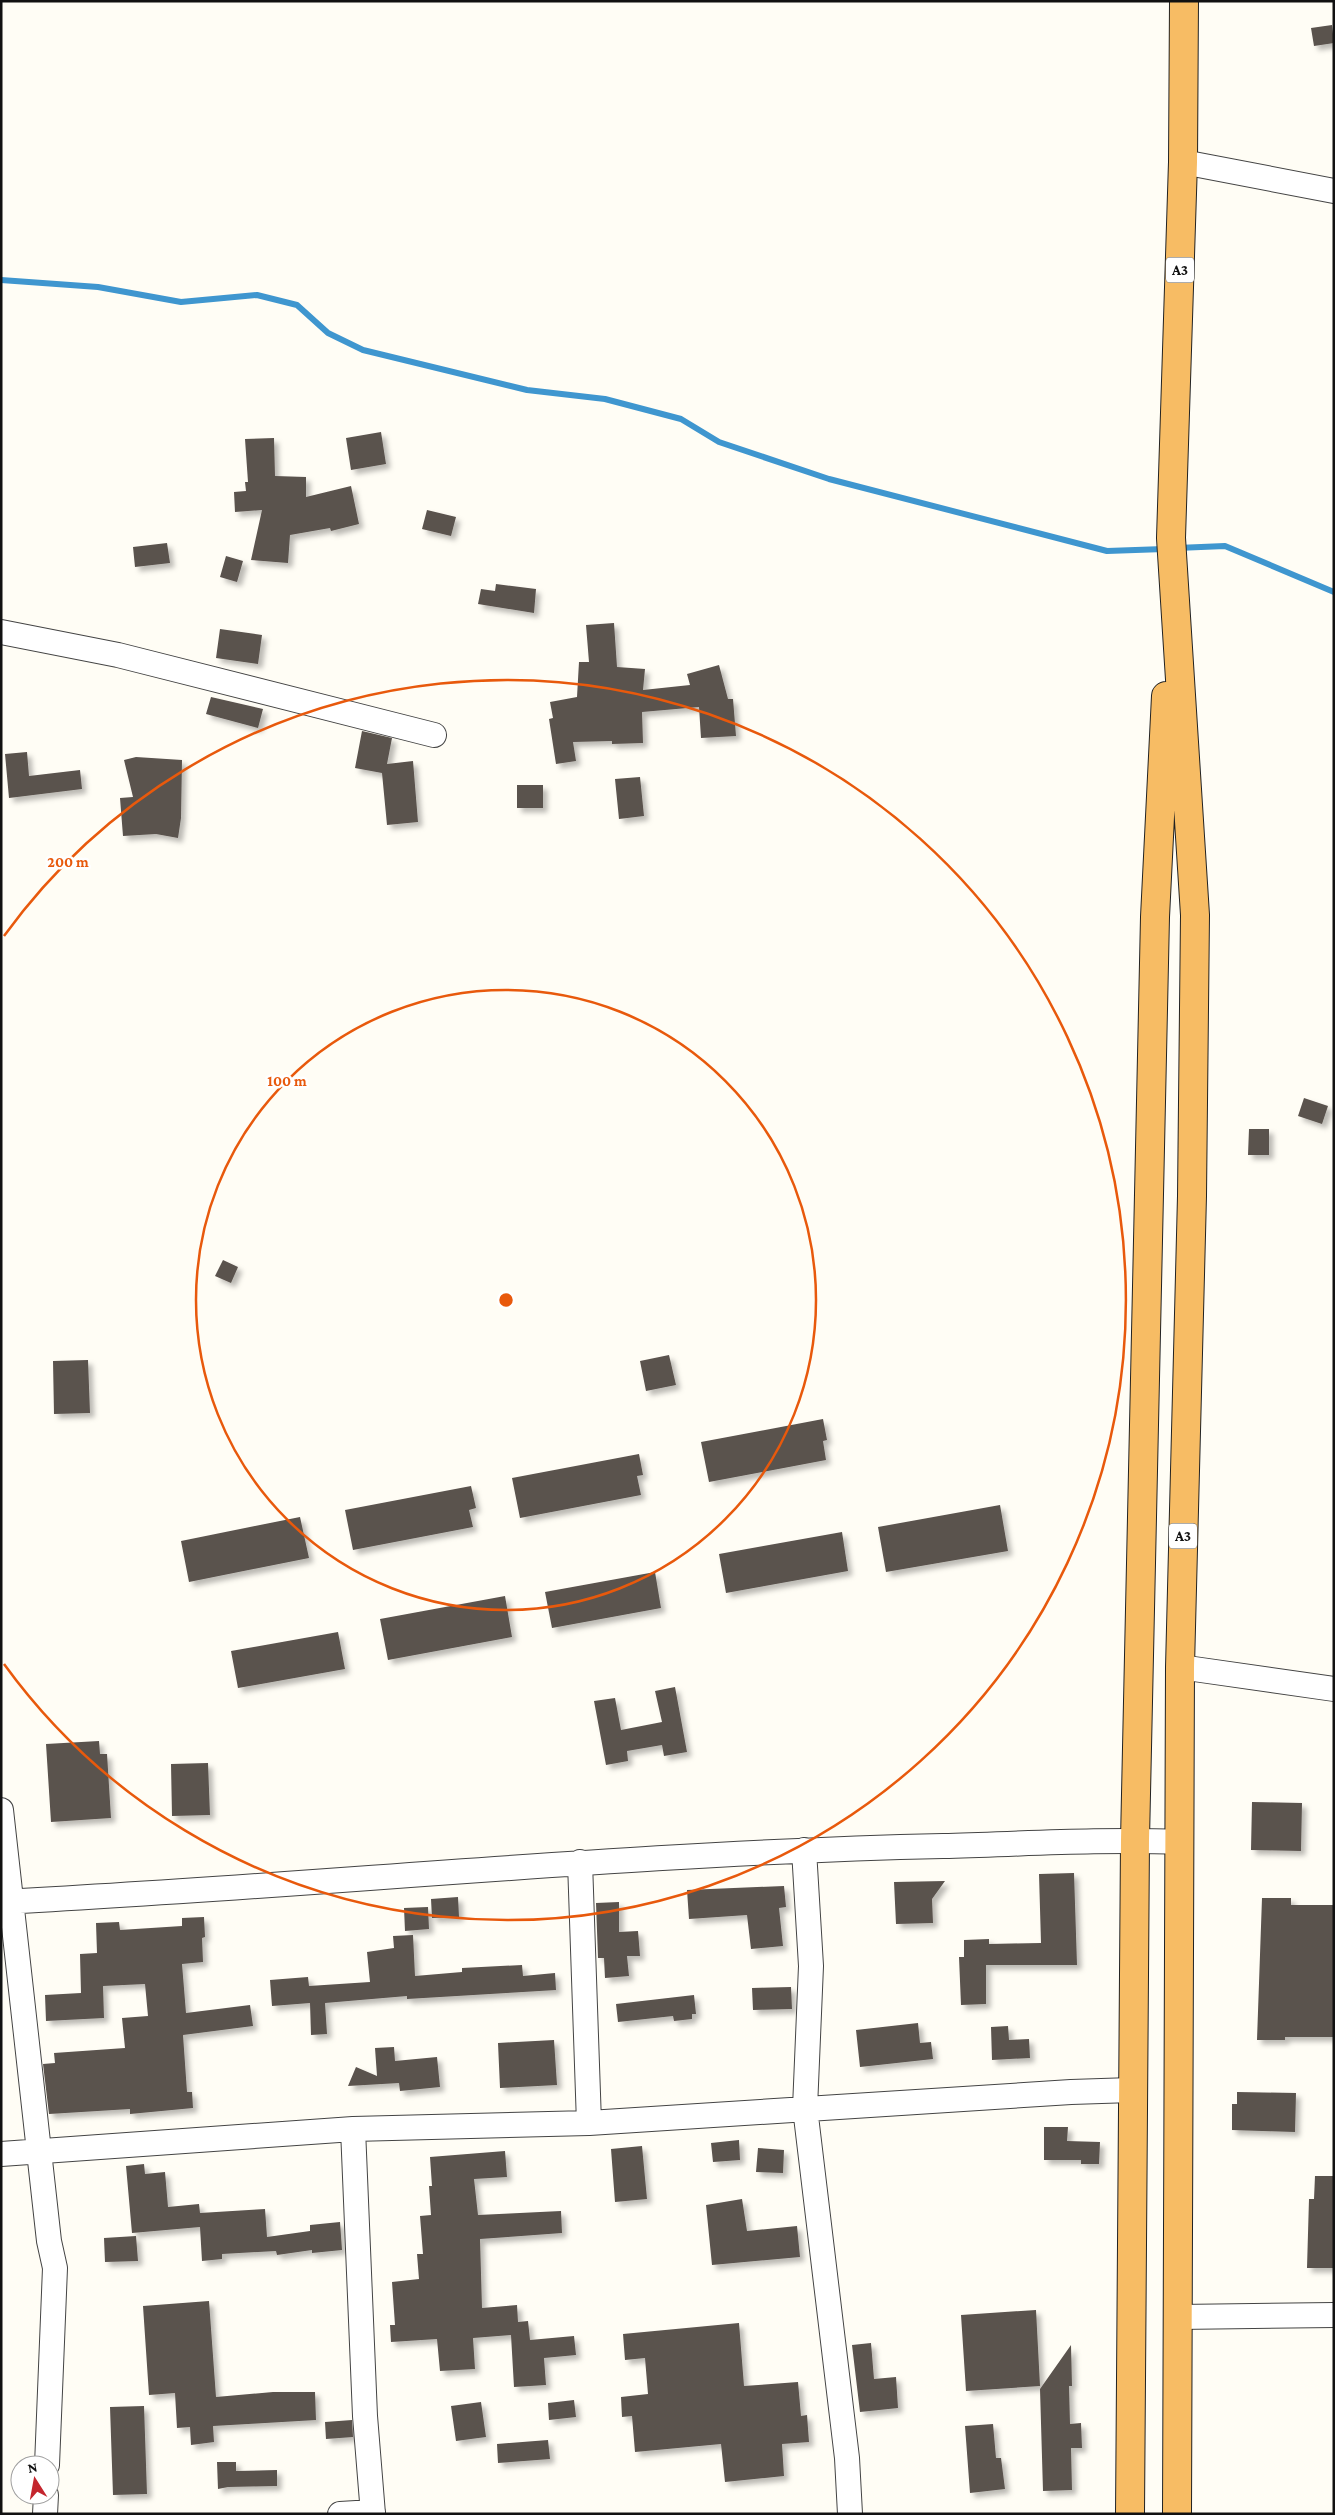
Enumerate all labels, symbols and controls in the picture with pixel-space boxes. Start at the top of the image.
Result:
road number: A3 [1166,258,1194,282]
text: 200 m [47,854,89,870]
text: 100 m [267,1073,307,1089]
centre of rings [497,1291,515,1309]
road number: A3 [1169,1524,1197,1548]
north arrow [10,2455,60,2505]
text: N [26,2458,39,2476]

